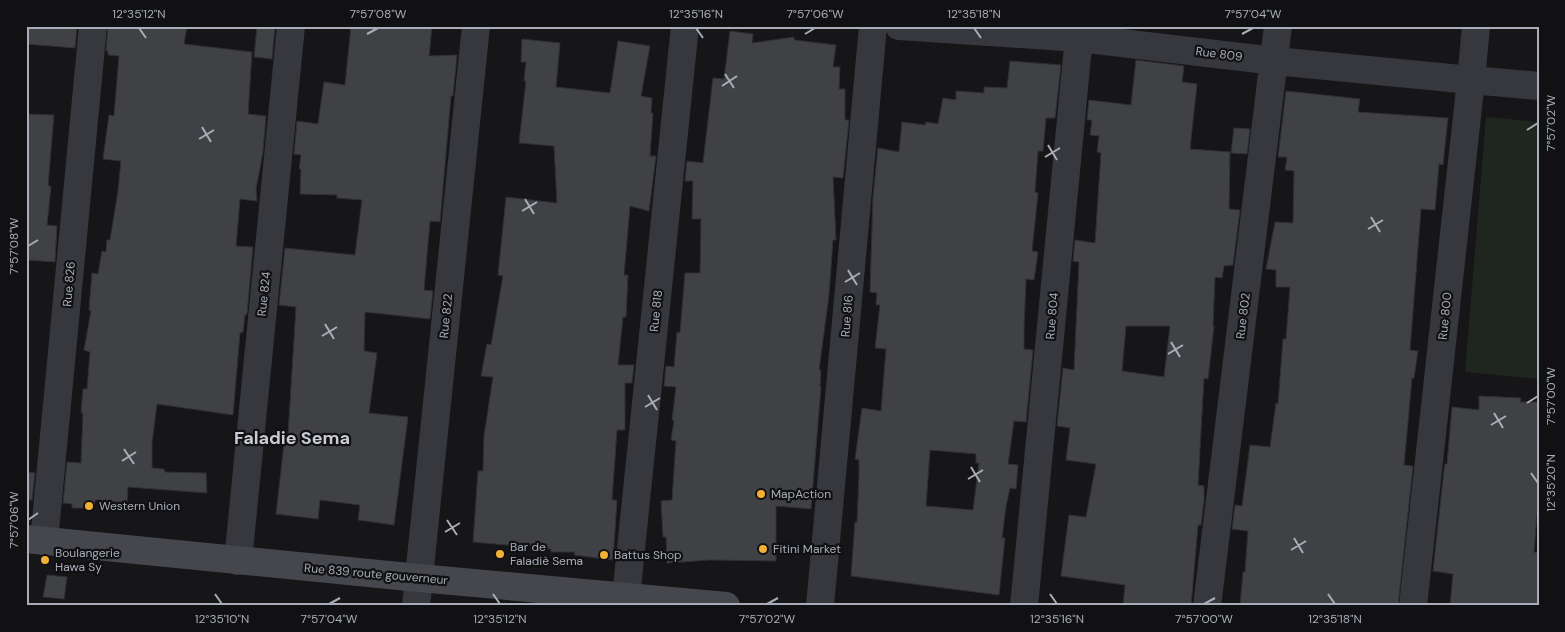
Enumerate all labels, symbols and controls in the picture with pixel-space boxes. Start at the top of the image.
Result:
text: 12°35'12"N [112,6,166,22]
text: 7°57'08"W [350,6,407,22]
text: 12°35'16"N [669,6,723,22]
text: 7°57'06"W [786,6,844,22]
text: 12°35'18"N [947,6,1001,22]
text: 7°57'04"W [1225,6,1282,22]
street label: Rue 809 [1195,43,1243,65]
text: 7°57'02"W [1543,94,1559,151]
text: 7°57'08"W [6,217,22,274]
street label: Rue 826 [59,261,79,307]
street label: Rue 824 [254,271,274,317]
street label: Rue 818 [646,289,666,333]
street label: Rue 800 [1435,291,1455,341]
street label: Rue 804 [1042,292,1062,340]
street label: Rue 802 [1232,292,1254,340]
street label: Rue 822 [436,293,456,339]
street label: Rue 816 [837,294,857,338]
text: 7°57'00"W [1543,367,1559,425]
district label: Faladie Sema [234,426,350,450]
text: 12°35'20"N [1543,454,1559,512]
place label: MapAction [771,486,831,502]
marker: MapAction [755,488,767,500]
text: 7°57'06"W [6,491,22,549]
place label: Western Union [99,498,180,514]
marker: Western Union [83,500,95,512]
place label: Bar de Faladiè Sema [510,539,583,569]
place label: Fitini Market [773,541,841,557]
marker: Fitini Market [757,543,769,555]
place label: Boulangerie Hawa Sy [55,545,120,575]
place label: Battus Shop [614,547,682,563]
marker: Bar de Faladiè Sema [494,548,506,560]
marker: Battus Shop [598,549,610,561]
marker: Boulangerie Hawa Sy [39,554,51,566]
street label: Rue 839 route gouverneur [303,560,449,588]
text: 12°35'10"N [195,611,249,627]
text: 7°57'04"W [301,611,358,627]
text: 12°35'12"N [473,611,527,627]
text: 7°57'02"W [739,611,796,627]
text: 12°35'16"N [1030,611,1084,627]
text: 7°57'00"W [1175,611,1233,627]
text: 12°35'18"N [1308,611,1362,627]

